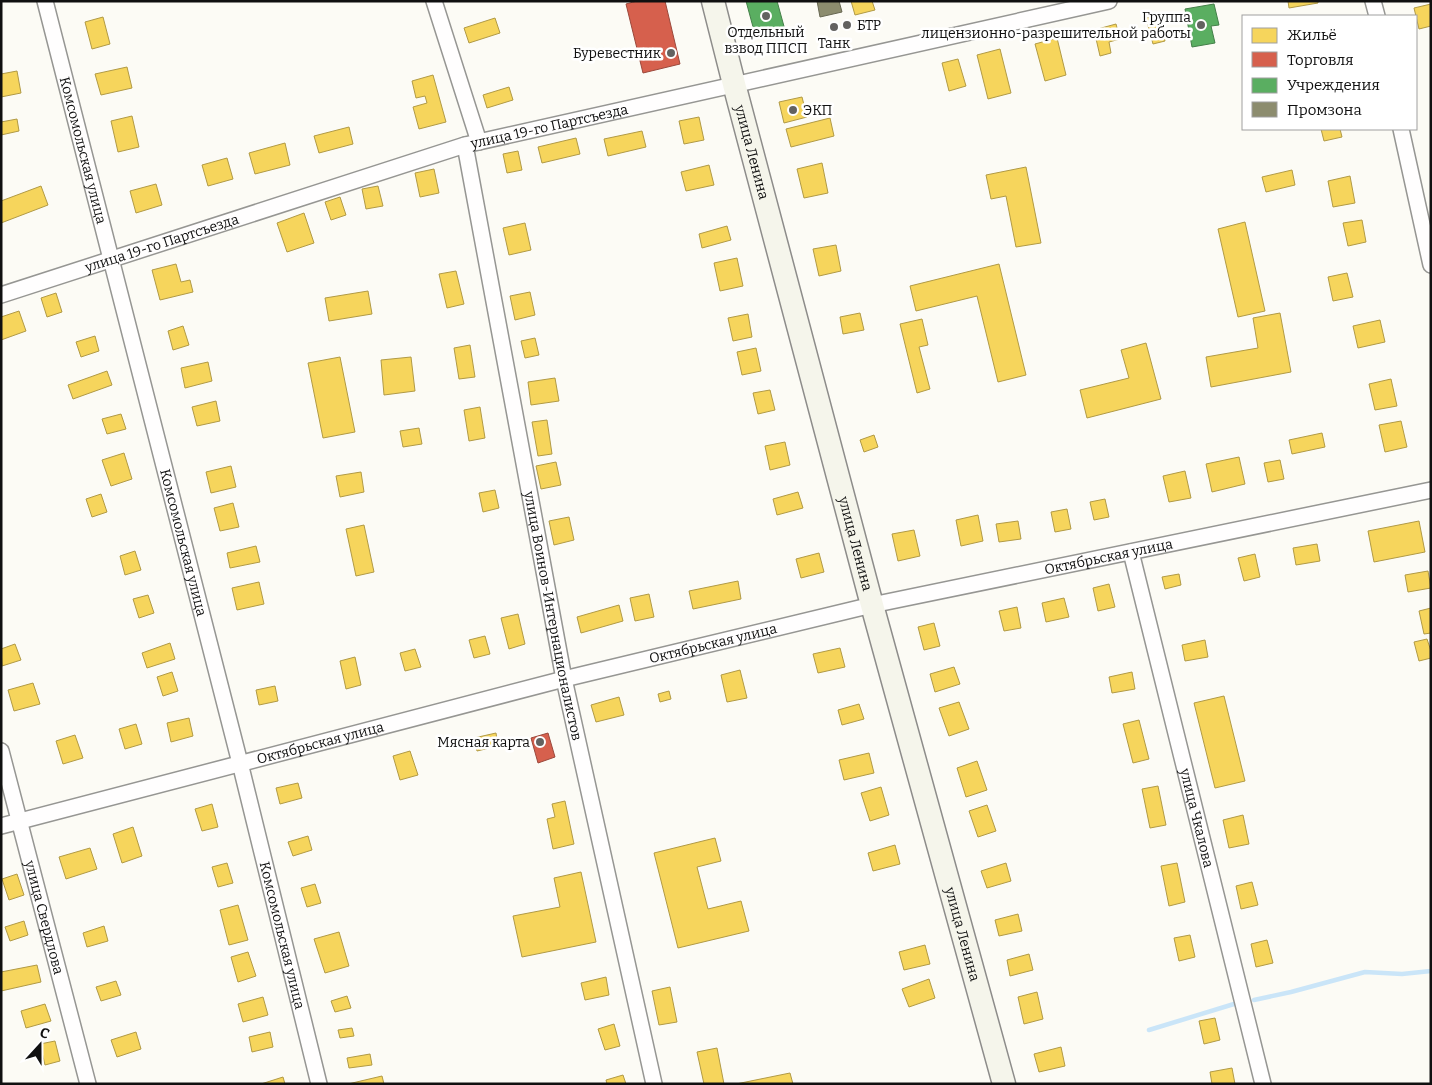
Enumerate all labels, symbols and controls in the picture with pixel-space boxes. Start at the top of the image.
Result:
place label: Группа лицензионно-разрешительной работы [921,9,1191,42]
marker: Отдельный взвод ППСП [760,10,772,22]
legend [1242,15,1417,130]
place label: БТР [857,17,881,34]
marker: БТР [841,19,853,31]
marker: Группа лицензионно-разрешительной работы [1195,19,1207,31]
marker: Танк [828,21,840,33]
place label: Отдельный взвод ППСП [724,24,808,57]
text: Жильё [1287,26,1337,44]
place label: Танк [818,35,851,52]
place label: Буревестник [573,45,662,62]
marker: Буревестник [665,47,677,59]
text: Торговля [1287,51,1354,69]
street label: Комсомольская улица [56,75,110,226]
text: Учреждения [1287,76,1380,94]
street label: улица 19-го Партсъезда [468,100,630,152]
text: Промзона [1287,101,1362,119]
street label: улица Ленина [731,102,773,201]
place label: ЭКП [803,102,833,119]
marker: ЭКП [787,104,799,116]
street label: улица 19-го Партсъезда [82,210,241,276]
street label: Комсомольская улица [157,467,211,618]
street label: улица Воинов-Интернационалистов [521,489,586,742]
street label: улица Ленина [835,494,876,593]
street label: Октябрьская улица [1043,535,1174,578]
street label: Октябрьская улица [647,620,779,667]
street label: Октябрьская улица [255,718,386,767]
place label: Мясная карта [437,734,530,751]
marker: Мясная карта [534,736,546,748]
street label: улица Чкалова [1176,766,1218,870]
street label: улица Свердлова [21,858,68,977]
street label: Комсомольская улица [256,860,309,1011]
street label: улица Ленина [941,884,984,983]
north arrow [15,1020,65,1070]
text: С [37,1024,52,1043]

